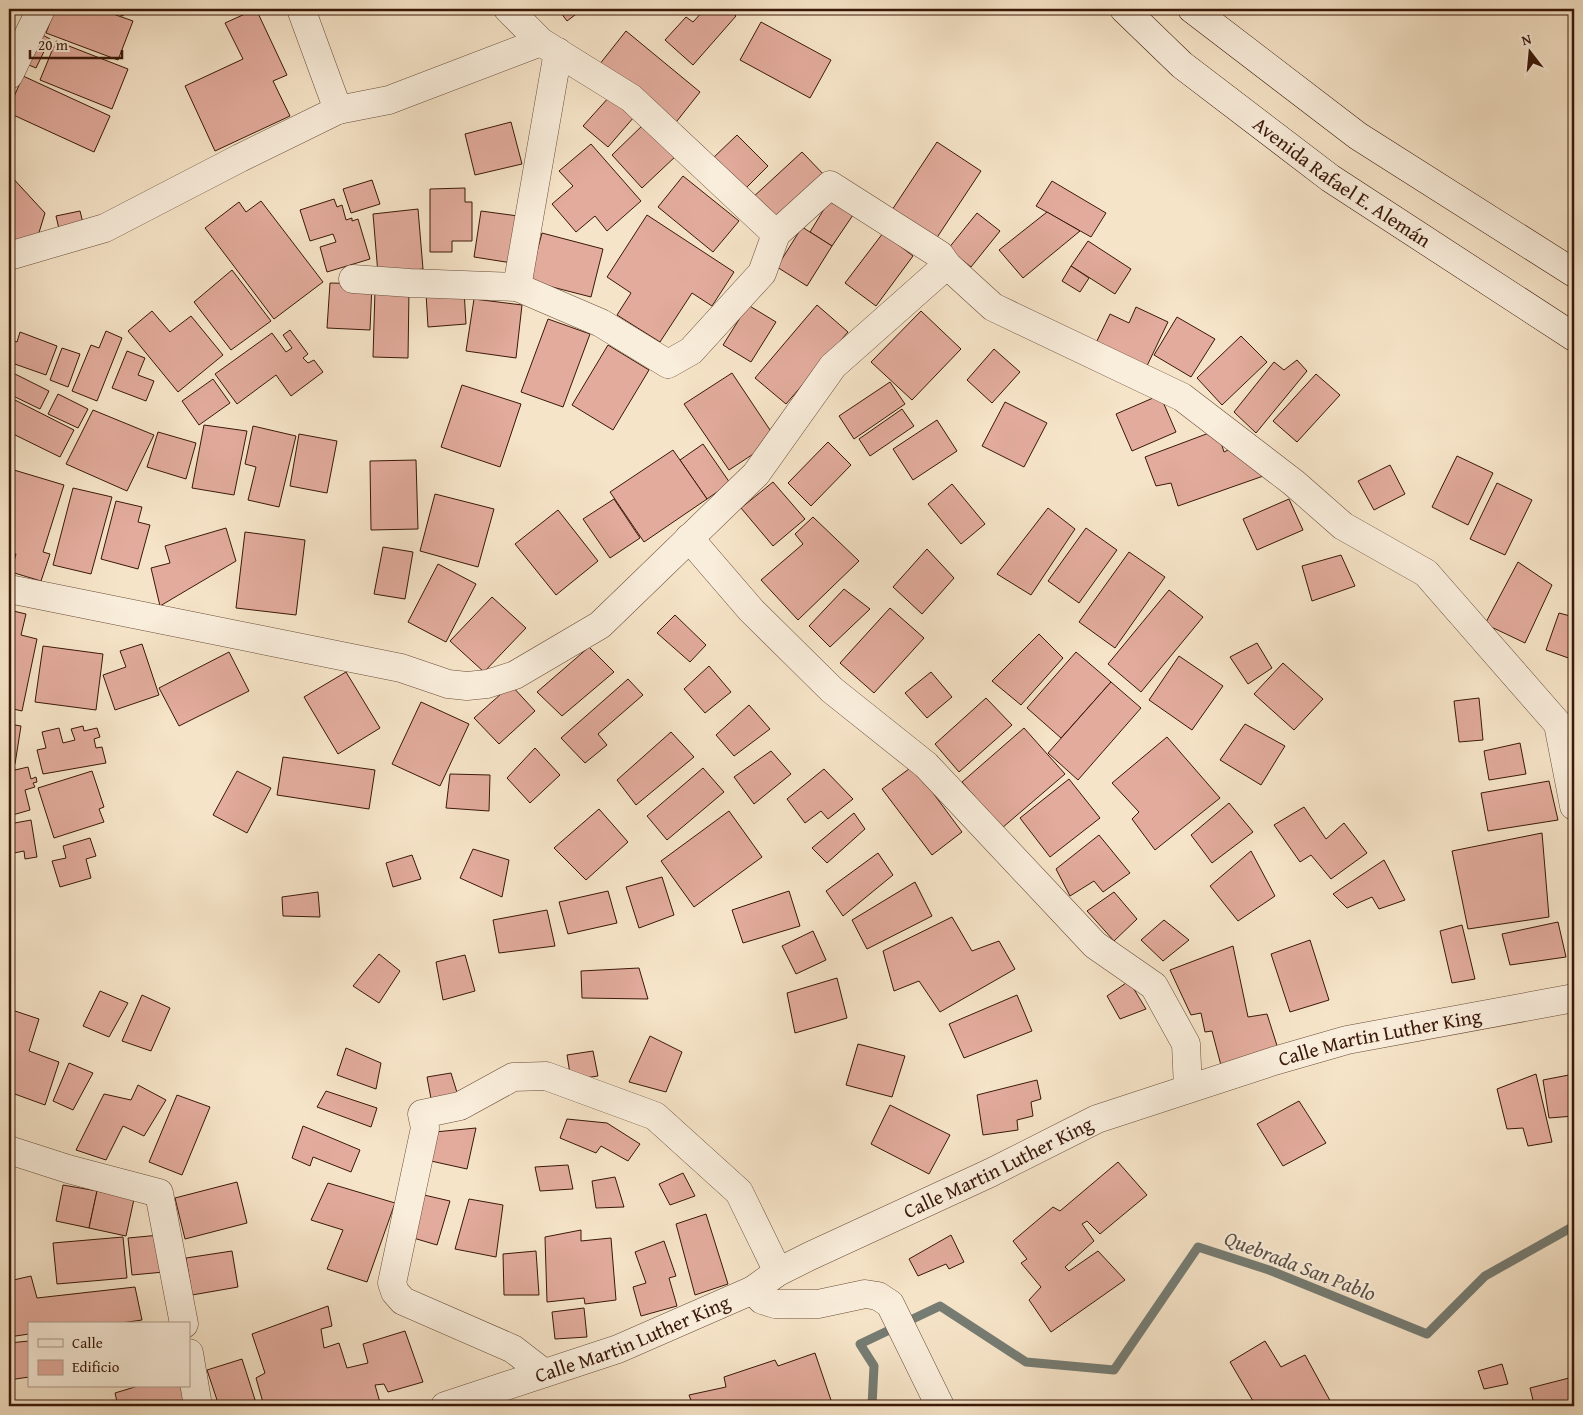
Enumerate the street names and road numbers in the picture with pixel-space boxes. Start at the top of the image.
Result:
street label: Avenida Rafael E. Alemán [1247,109,1437,254]
street label: Calle Martin Luther King [1275,1000,1484,1073]
street label: Calle Martin Luther King [898,1108,1098,1225]
street label: Calle Martin Luther King [531,1287,734,1389]

